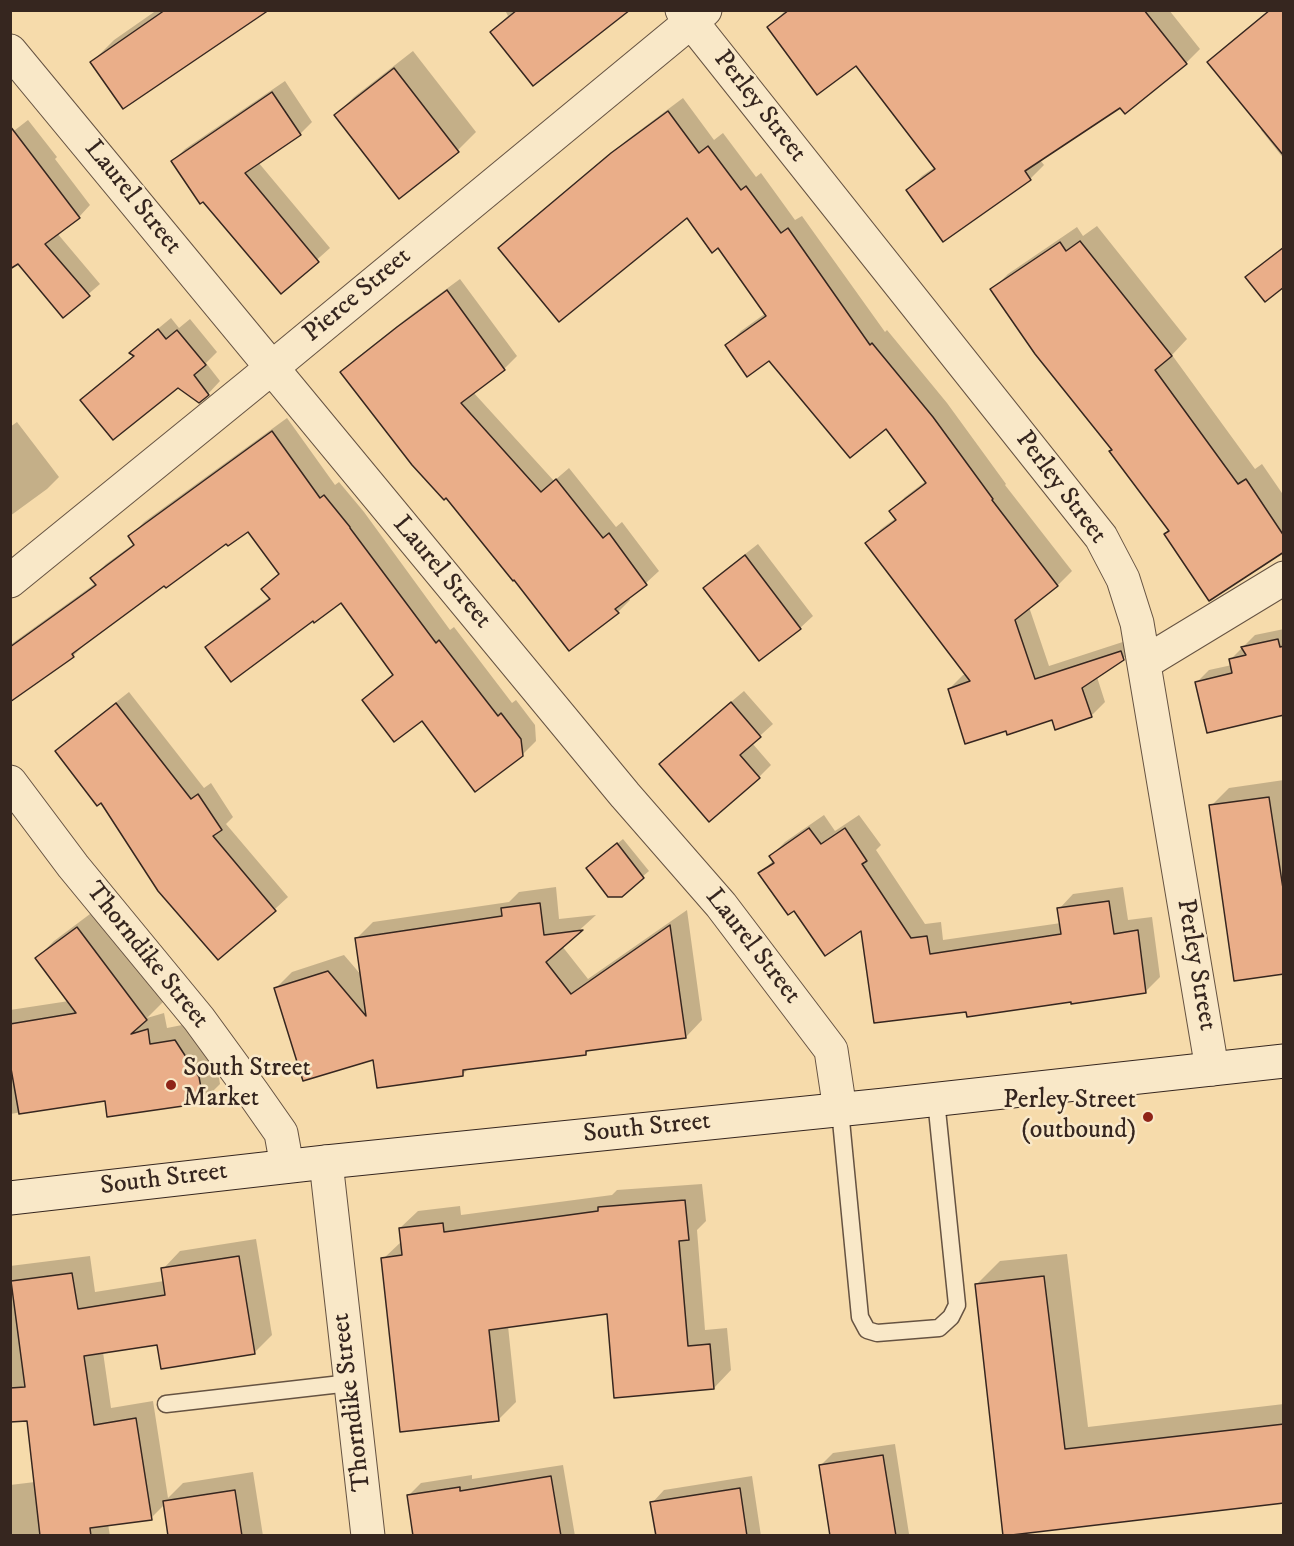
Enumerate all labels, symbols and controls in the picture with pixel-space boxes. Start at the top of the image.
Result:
street label: Perley Street [706,45,812,169]
street label: Laurel Street [77,135,187,261]
street label: Pierce Street [298,242,418,350]
street label: Perley Street [1008,426,1112,550]
street label: Laurel Street [385,510,497,636]
street label: Thorndike Street [78,877,214,1035]
street label: Laurel Street [697,883,807,1011]
street label: Perley Street [1168,897,1222,1033]
place label: South Street Market [183,1054,311,1116]
marker: South Street Market [164,1078,178,1092]
place label: Perley Street (outbound) [1003,1086,1136,1148]
street label: South Street [582,1107,712,1151]
marker: Perley Street (outbound) [1141,1110,1155,1124]
street label: South Street [99,1157,229,1203]
street label: Thorndike Street [327,1311,379,1493]

